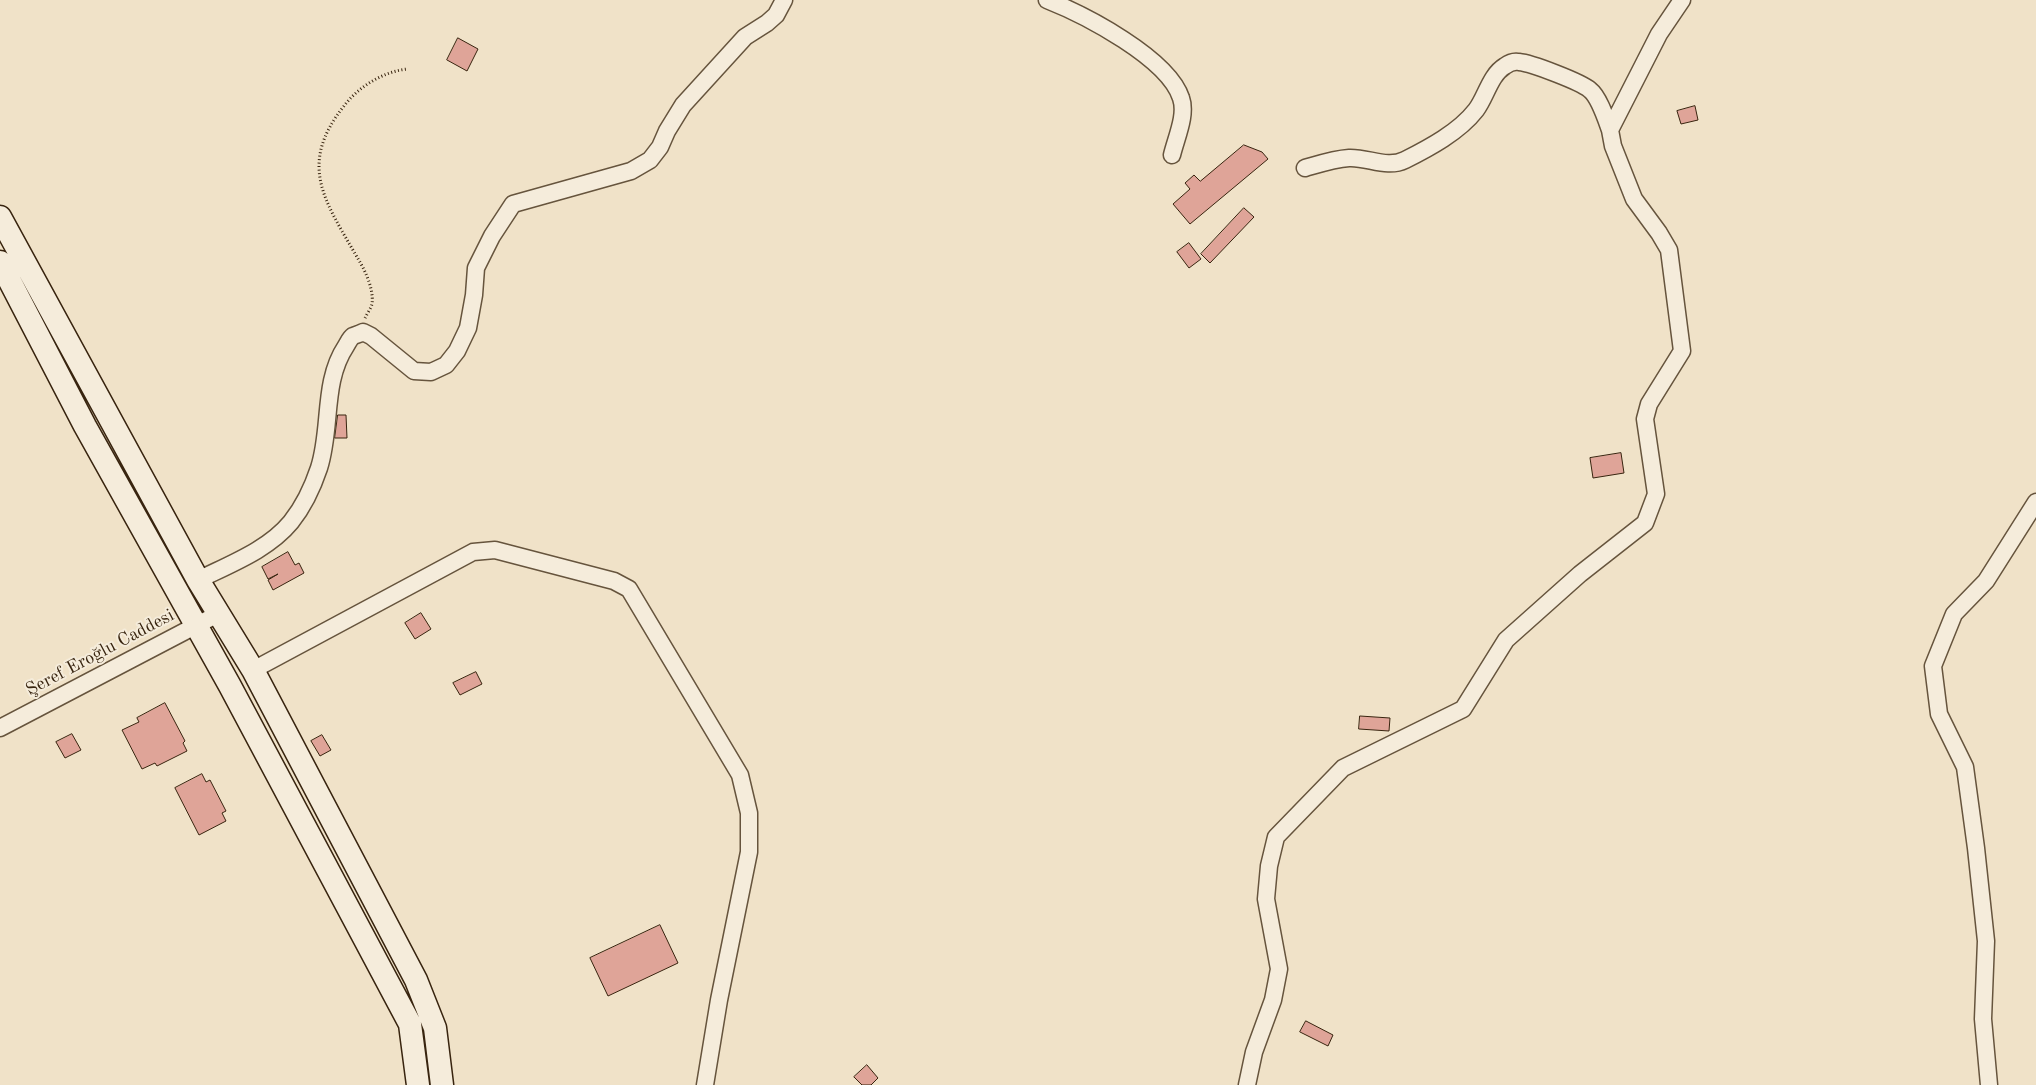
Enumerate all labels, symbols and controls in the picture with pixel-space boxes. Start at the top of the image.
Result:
street label: Şeref Eroğlu Caddesi [22,605,178,701]

